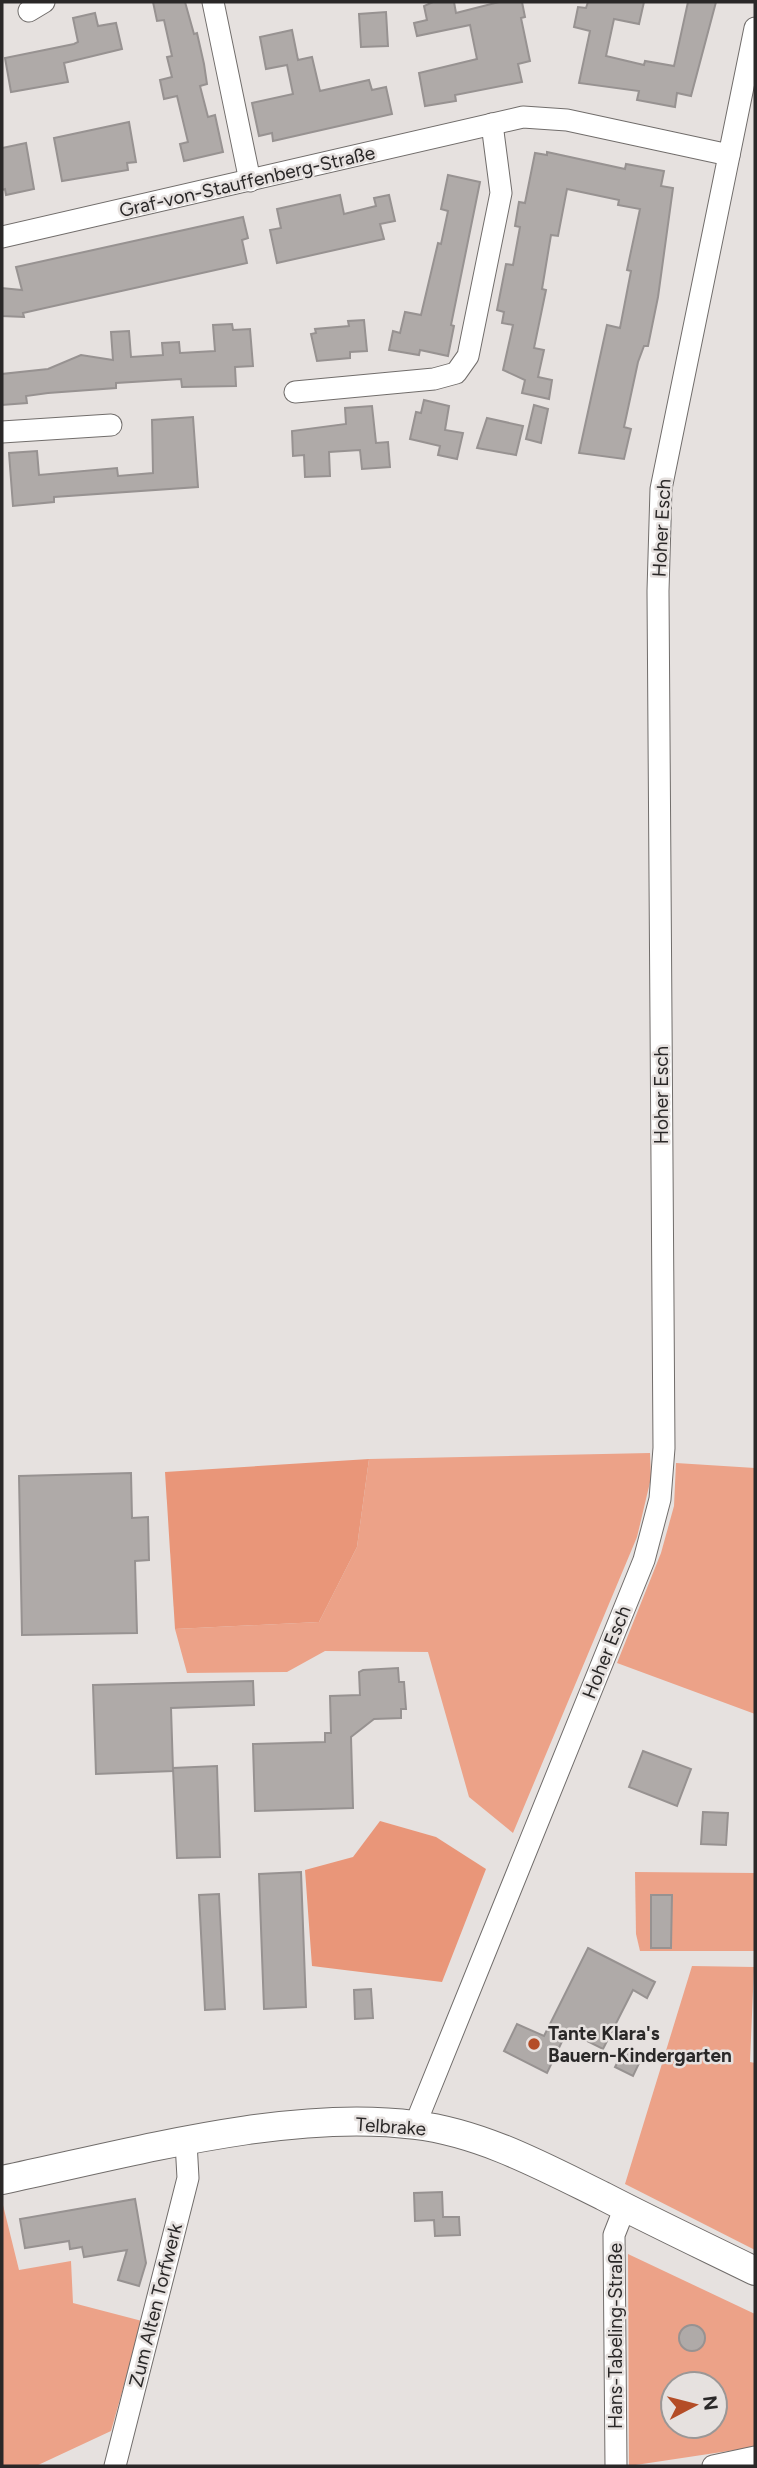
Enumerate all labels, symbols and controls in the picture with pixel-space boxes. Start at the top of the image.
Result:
street label: Graf-von-Stauffenberg-Straße [117,141,377,222]
street label: Hoher Esch [647,478,676,578]
street label: Hoher Esch [650,1046,673,1144]
street label: Hoher Esch [577,1602,636,1702]
place label: Tante Klara's Bauern-Kindergarten [548,2022,732,2067]
marker: Tante Klara's Bauern-Kindergarten [526,2036,542,2052]
street label: Telbrake [355,2113,427,2140]
street label: Zum Alten Torfwerk [124,2220,187,2389]
street label: Hans-Tabeling-Straße [604,2243,627,2429]
north arrow [659,2370,729,2440]
text: N [698,2394,723,2412]

